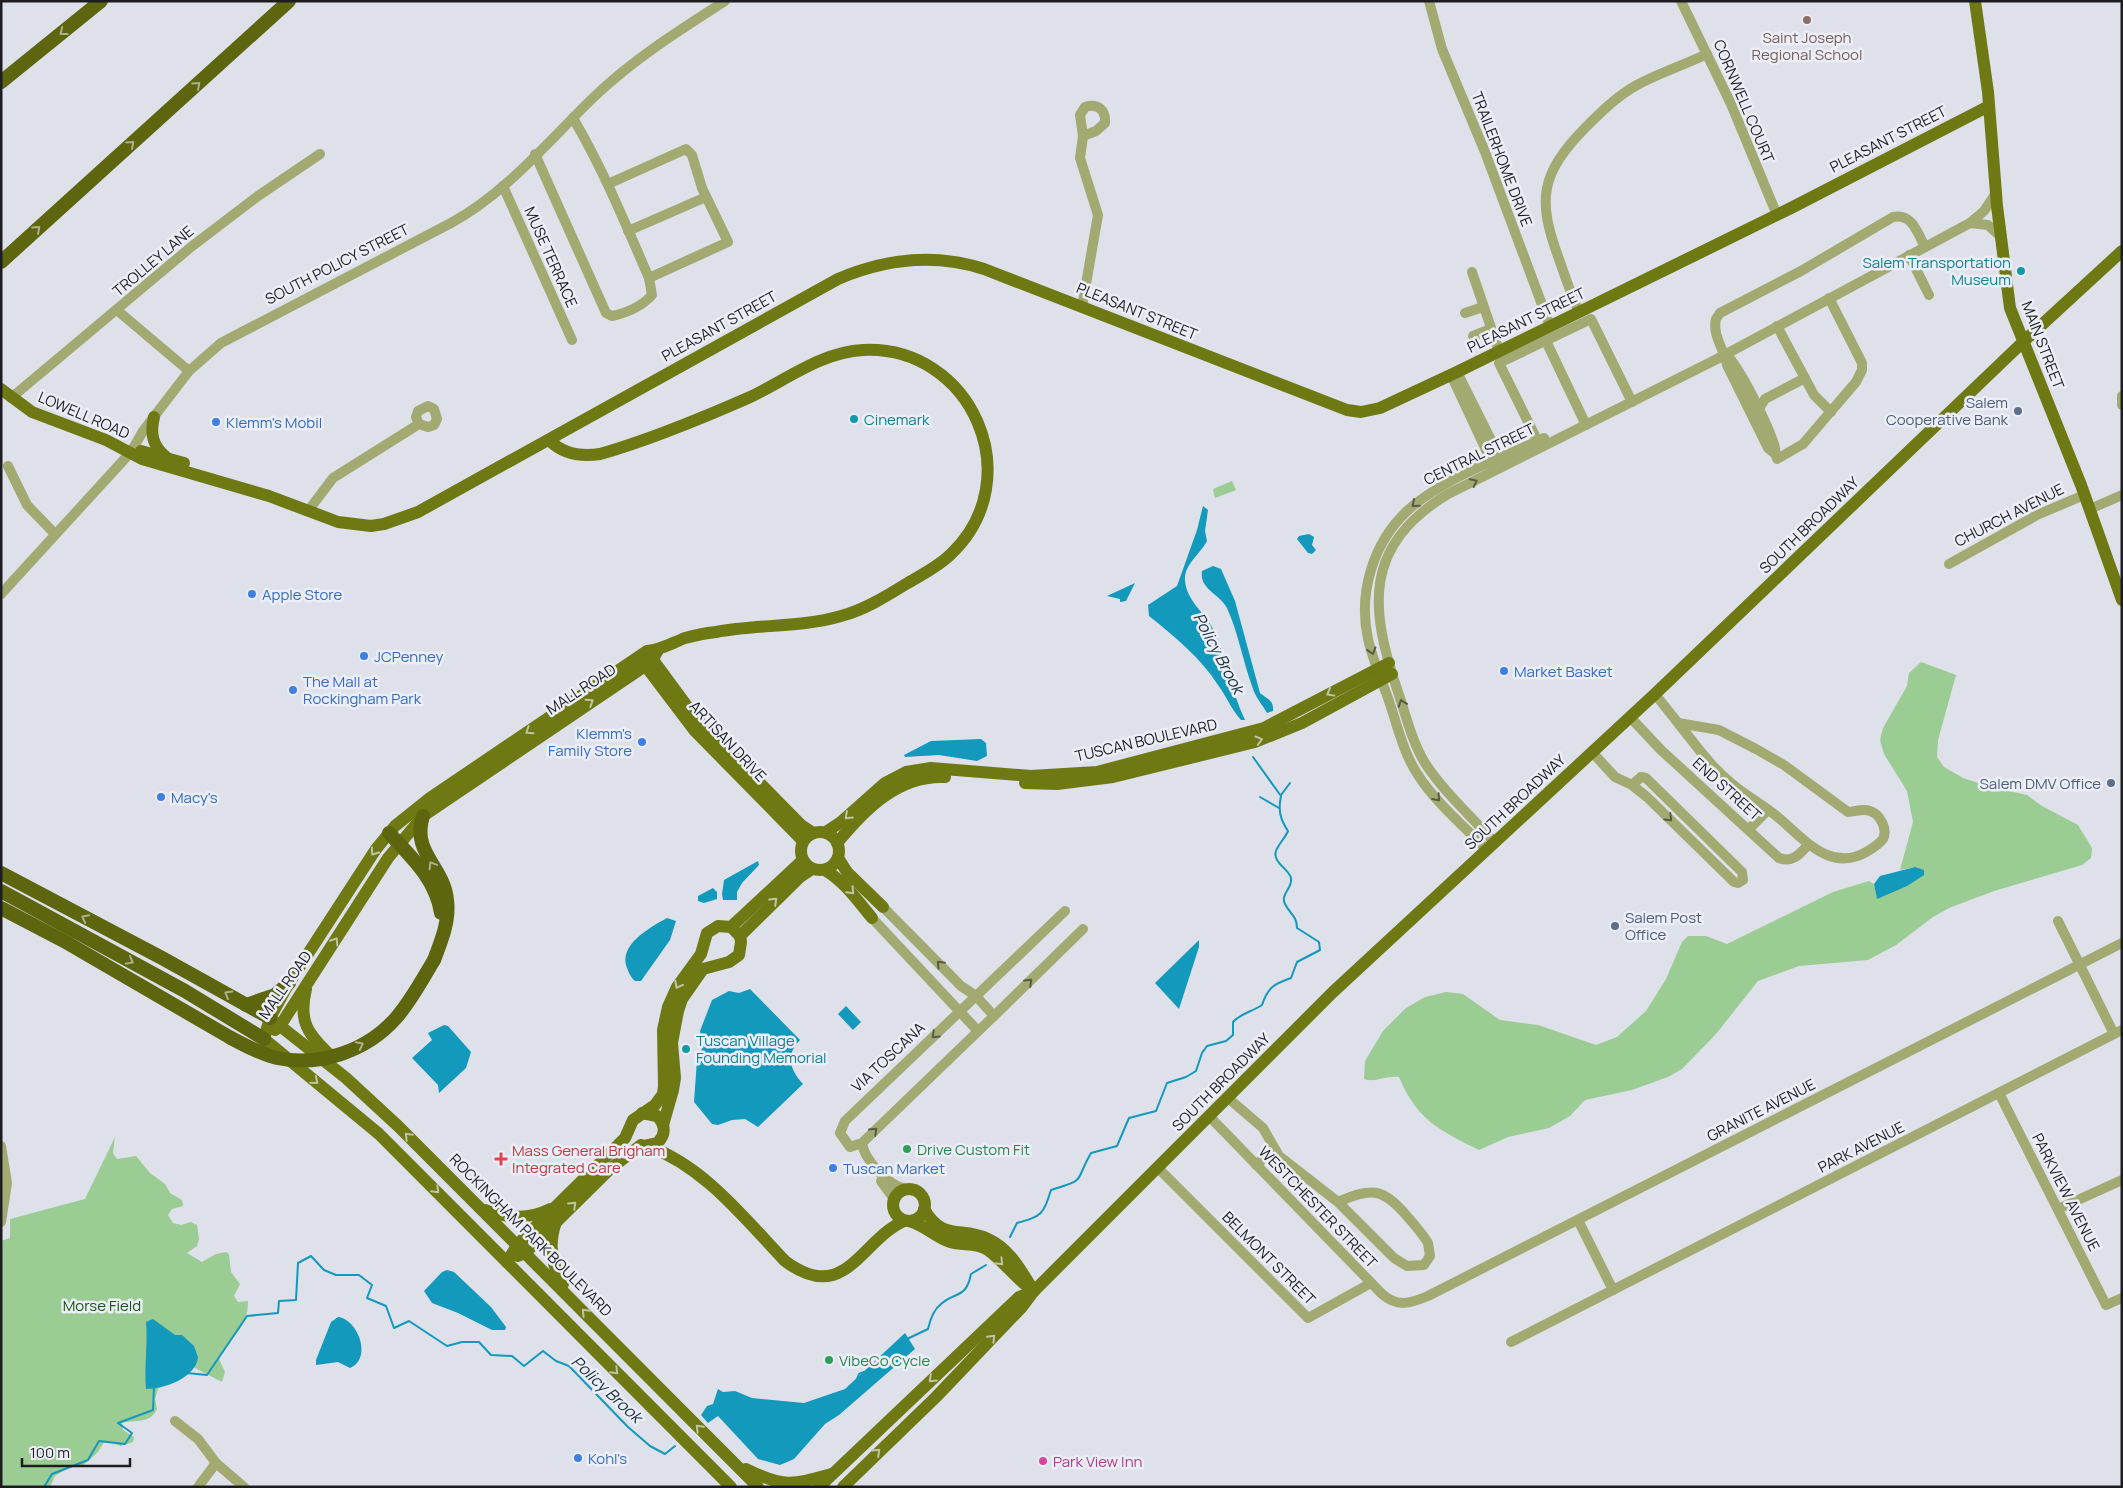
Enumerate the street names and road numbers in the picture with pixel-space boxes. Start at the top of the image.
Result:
street label: CORNWELL COURT [1709,36,1779,166]
street label: TRAILERHOME DRIVE [1467,88,1537,230]
street label: PLEASANT STREET [1826,100,1950,178]
street label: MUSE TERRACE [519,203,583,311]
street label: SOUTH POLICY STREET [262,219,412,309]
street label: TROLLEY LANE [108,221,198,301]
street label: PLEASANT STREET [1073,277,1201,345]
street label: PLEASANT STREET [1464,282,1588,358]
street label: PLEASANT STREET [658,286,780,366]
street label: MAIN STREET [2017,298,2069,392]
street label: LOWELL ROAD [35,386,133,444]
street label: CENTRAL STREET [1420,418,1538,490]
street label: SOUTH BROADWAY [1755,471,1864,578]
street label: CHURCH AVENUE [1951,478,2067,552]
street label: MALL ROAD [542,659,620,719]
street label: ARTISAN DRIVE [685,696,771,786]
street label: TUSCAN BOULEVARD [1073,713,1219,767]
street label: SOUTH BROADWAY [1460,749,1571,854]
street label: END STREET [1688,753,1766,825]
street label: MALL ROAD [254,947,316,1023]
street label: VIA TOSCANA [847,1017,930,1097]
street label: SOUTH BROADWAY [1167,1028,1275,1136]
street label: GRANITE AVENUE [1703,1074,1819,1146]
street label: PARK AVENUE [1814,1116,1908,1178]
street label: PARKVIEW AVENUE [2027,1129,2105,1255]
street label: WESTCHESTER STREET [1254,1141,1382,1273]
street label: ROCKINGHAM PARK BOULEVARD [445,1149,617,1321]
street label: BELMONT STREET [1218,1207,1320,1309]

